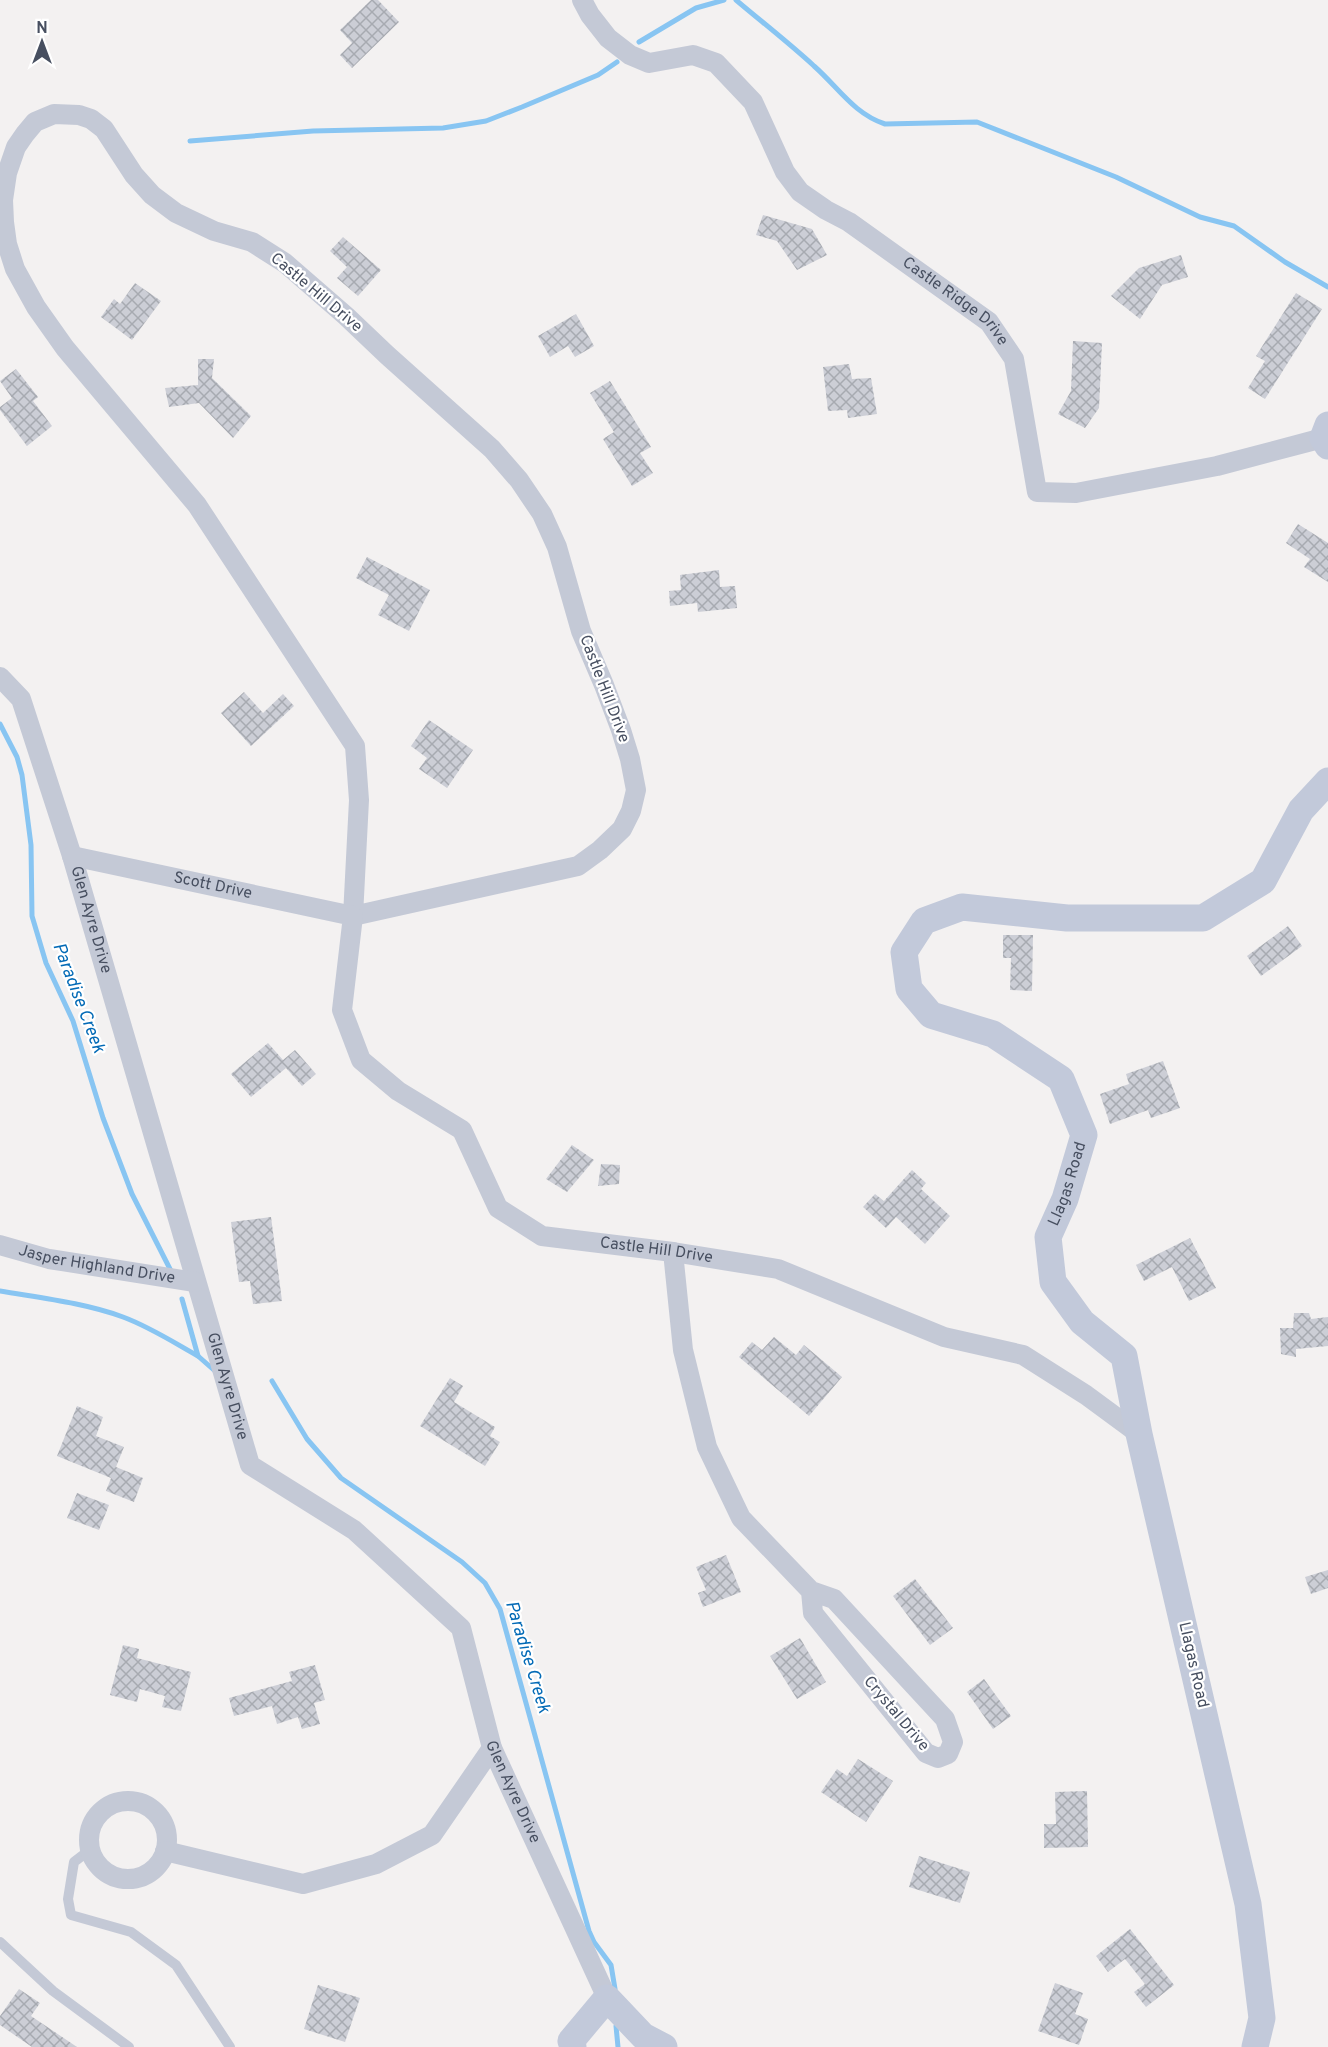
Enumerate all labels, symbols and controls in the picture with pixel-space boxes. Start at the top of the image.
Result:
north arrow [12,12,72,72]
text: N [36,19,48,39]
street label: Castle Hill Drive [266,249,366,337]
street label: Castle Ridge Drive [898,253,1012,350]
street label: Castle Hill Drive [574,632,634,746]
street label: Glen Ayre Drive [65,864,116,976]
street label: Scott Drive [172,868,254,904]
water label: Paradise Creek [46,940,110,1057]
street label: Llagas Road [1044,1140,1091,1229]
street label: Castle Hill Drive [599,1233,714,1268]
street label: Jasper Highland Drive [16,1241,176,1289]
street label: Glen Ayre Drive [202,1330,252,1442]
water label: Paradise Creek [499,1598,555,1717]
street label: Llagas Road [1173,1620,1213,1710]
street label: Crystal Drive [859,1672,933,1756]
street label: Glen Ayre Drive [481,1739,544,1847]

